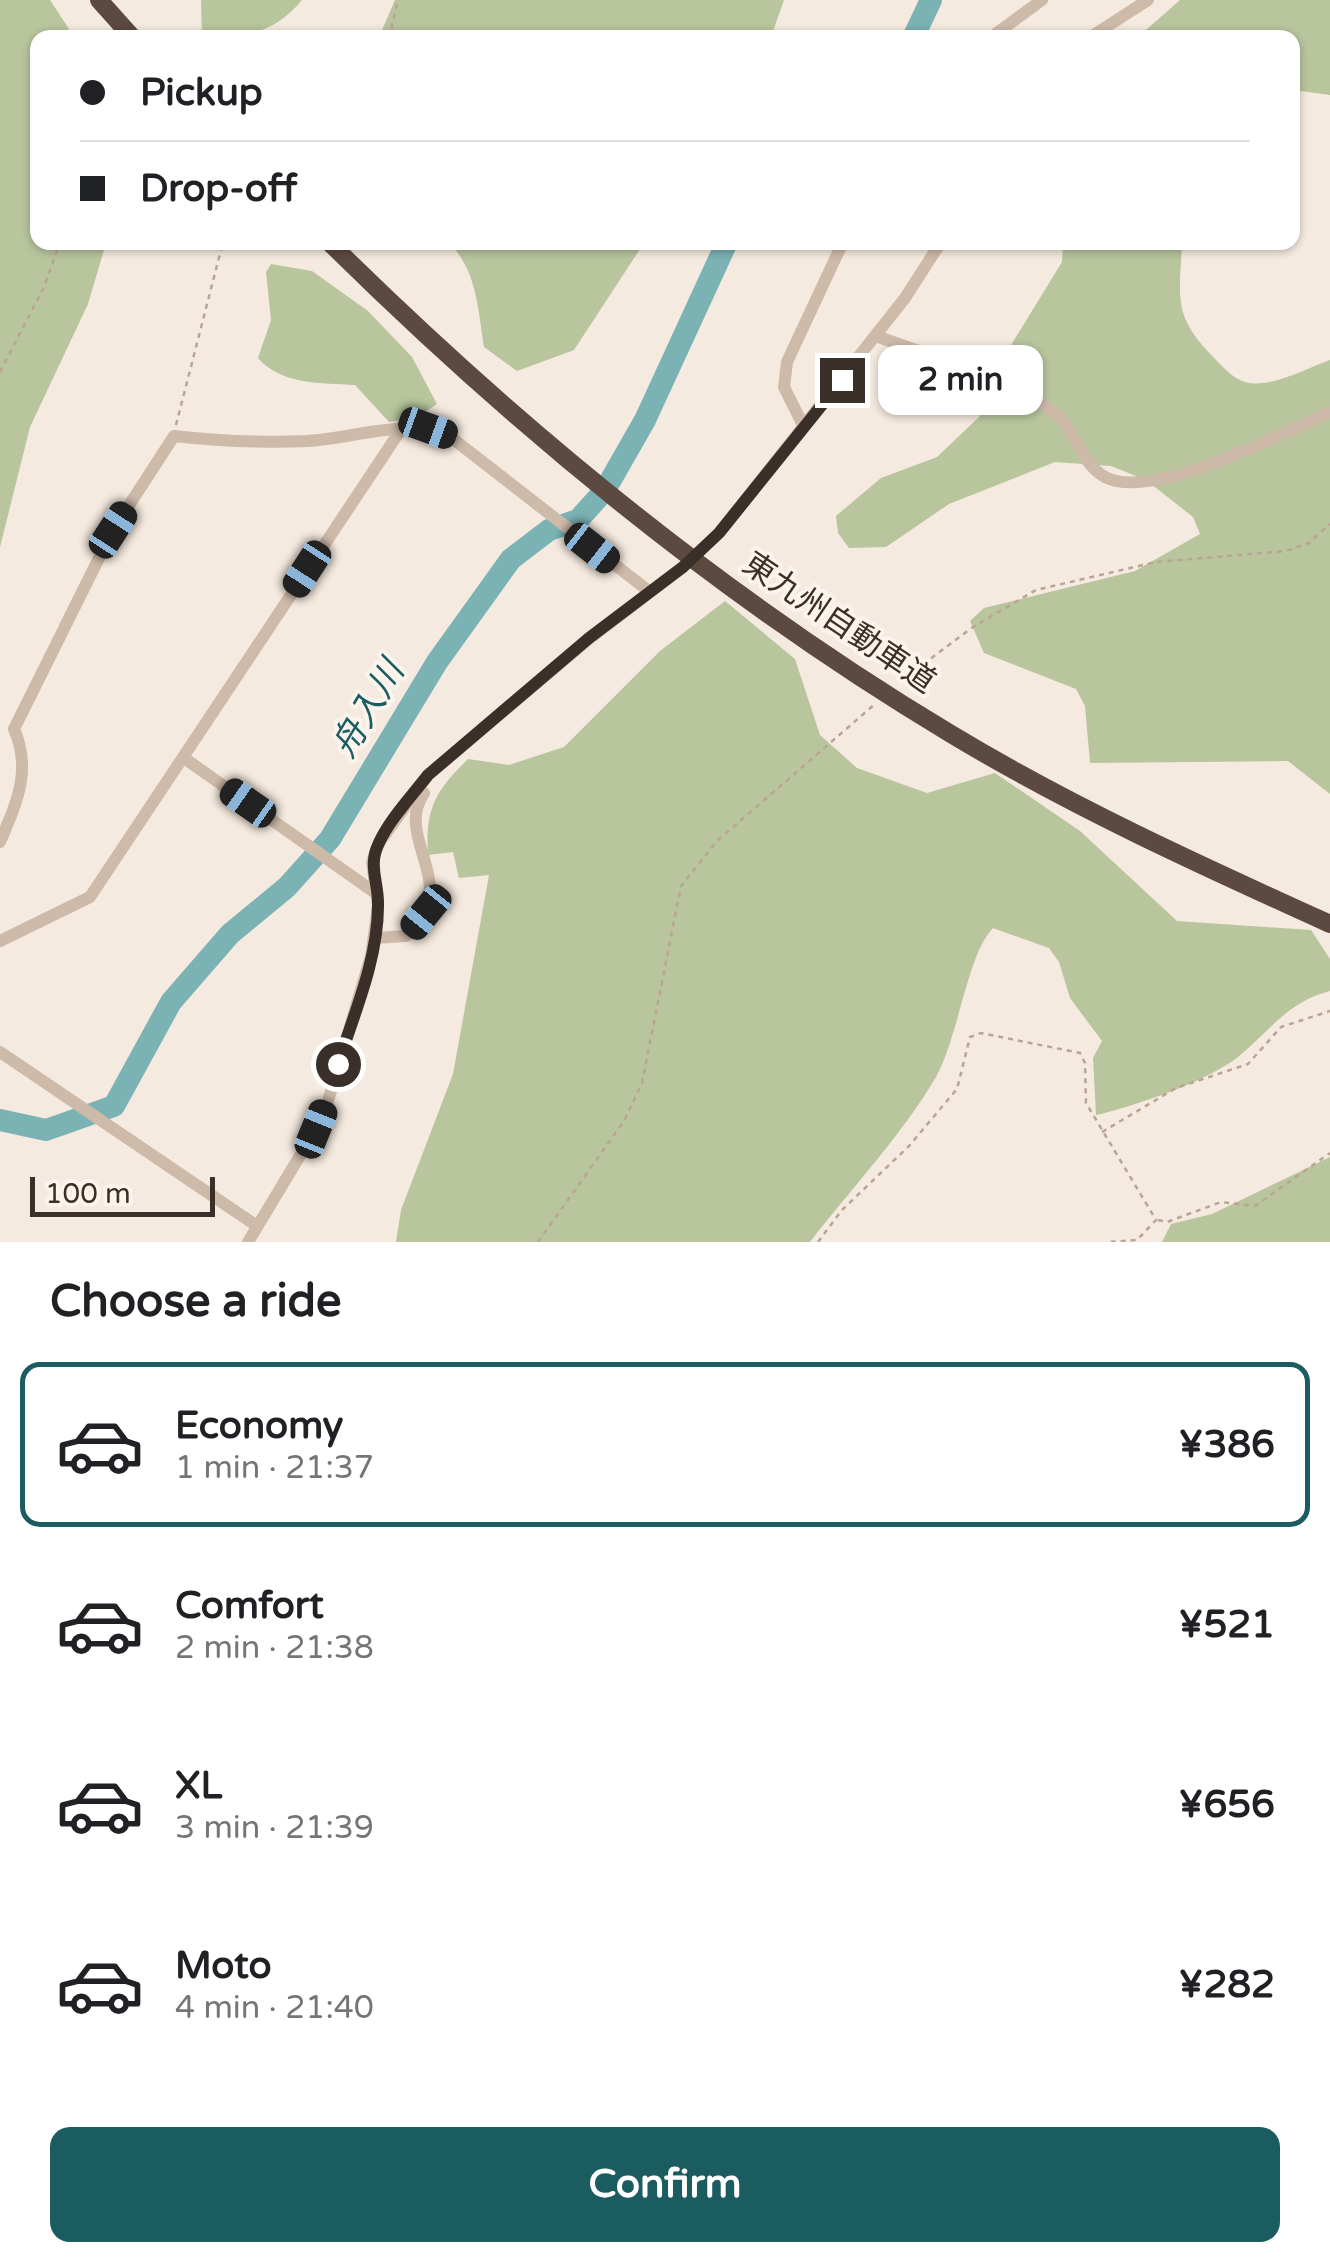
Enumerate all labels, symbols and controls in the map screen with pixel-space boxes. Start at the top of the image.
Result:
text: Pickup [140,70,263,116]
text: Drop-off [140,166,297,212]
callout: 2 min [877,345,1042,415]
route end [820,358,865,403]
text: 2 min [918,361,1003,399]
car [395,404,461,452]
car [84,497,142,563]
car [559,518,625,578]
car [278,536,336,602]
street label: 東九州自動車道 [736,545,942,701]
water label: 舟入川 [323,650,415,765]
car [215,774,281,832]
car [395,879,457,945]
route start [316,1042,361,1087]
car [291,1096,341,1162]
scale bar [30,1172,215,1216]
text: 100 m [45,1177,131,1211]
text: Choose a ride [50,1275,341,1329]
icon: car [55,1400,145,1490]
text: Economy [175,1403,343,1449]
text: ¥386 [1178,1422,1275,1468]
text: 1 min · 21:37 [175,1449,374,1487]
icon: car [55,1580,145,1670]
text: Comfort [175,1583,324,1629]
text: ¥521 [1178,1602,1275,1648]
text: 2 min · 21:38 [175,1629,374,1667]
icon: car [55,1760,145,1850]
text: XL [175,1763,222,1809]
text: ¥656 [1178,1782,1275,1828]
text: 3 min · 21:39 [175,1809,374,1847]
icon: car [55,1940,145,2030]
text: Moto [175,1943,271,1989]
text: ¥282 [1178,1962,1275,2008]
text: 4 min · 21:40 [175,1989,374,2027]
button: Confirm [50,2127,1280,2242]

